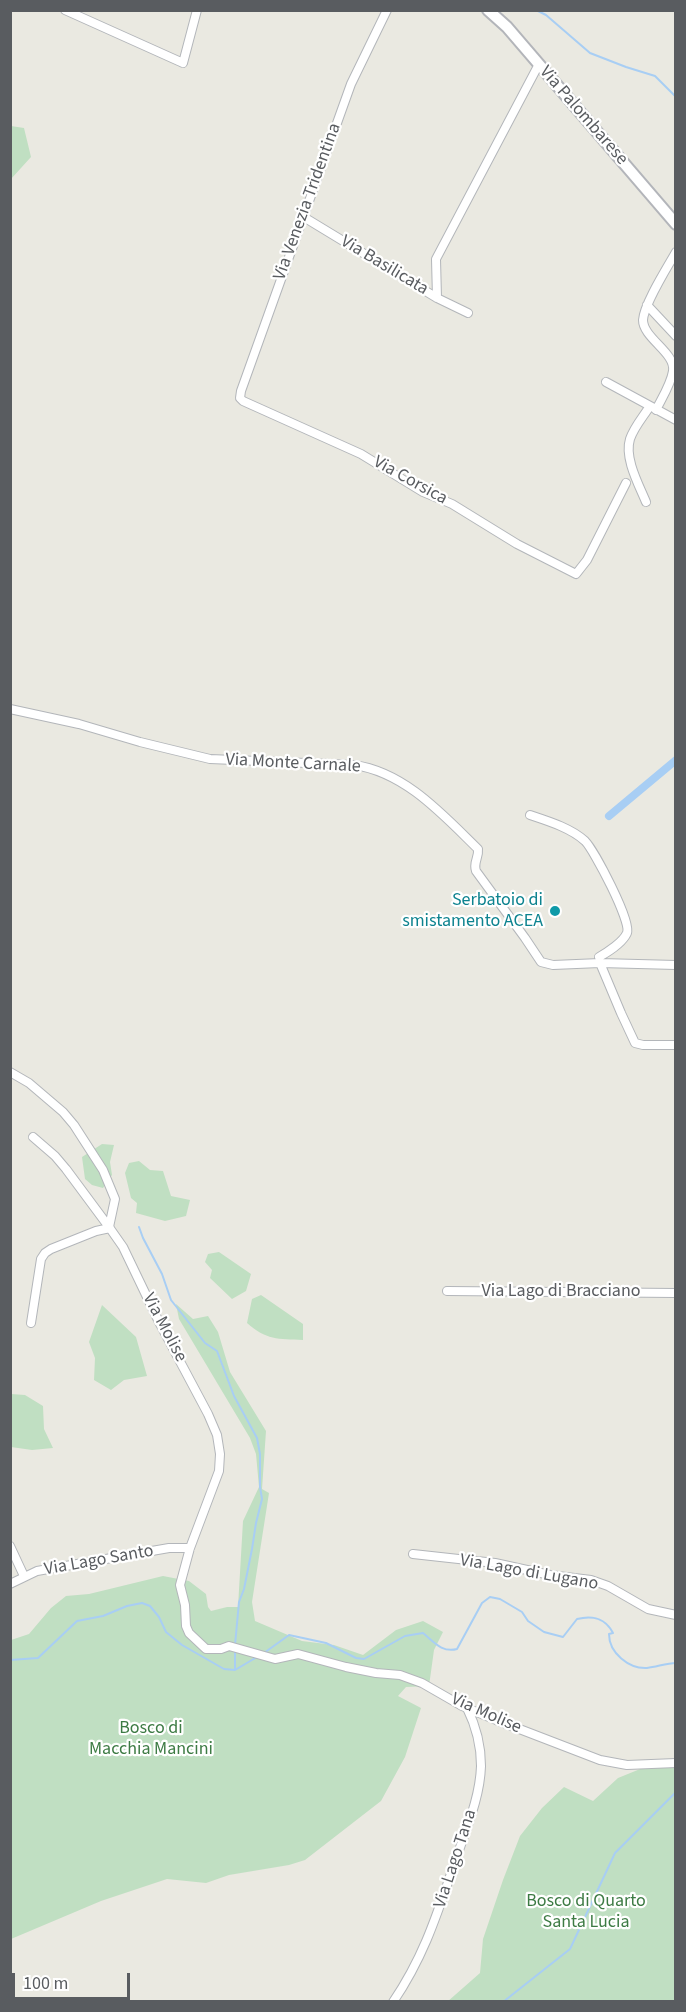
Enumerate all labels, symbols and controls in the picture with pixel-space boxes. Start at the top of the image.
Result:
street label: Via Palombarese [534,62,632,170]
street label: Via Venezia Tridentina [270,121,346,283]
street label: Via Basilicata [336,231,432,301]
street label: Via Corsica [369,452,451,510]
street label: Via Monte Carnale [225,750,361,778]
place label: Serbatoio di smistamento ACEA [402,890,543,932]
marker: Serbatoio di smistamento ACEA [548,904,562,918]
street label: Via Lago di Bracciano [481,1281,641,1303]
street label: Via Molise [137,1290,191,1366]
street label: Via Lago Santo [43,1541,155,1581]
street label: Via Lago di Lugano [458,1550,600,1596]
street label: Via Molise [447,1689,525,1739]
park label: Bosco di Macchia Mancini [89,1718,213,1760]
street label: Via Lago Tana [430,1807,482,1911]
park label: Bosco di Quarto Santa Lucia [526,1891,646,1934]
scale bar [15,1961,134,1999]
text: 100 m [23,1971,68,1996]

